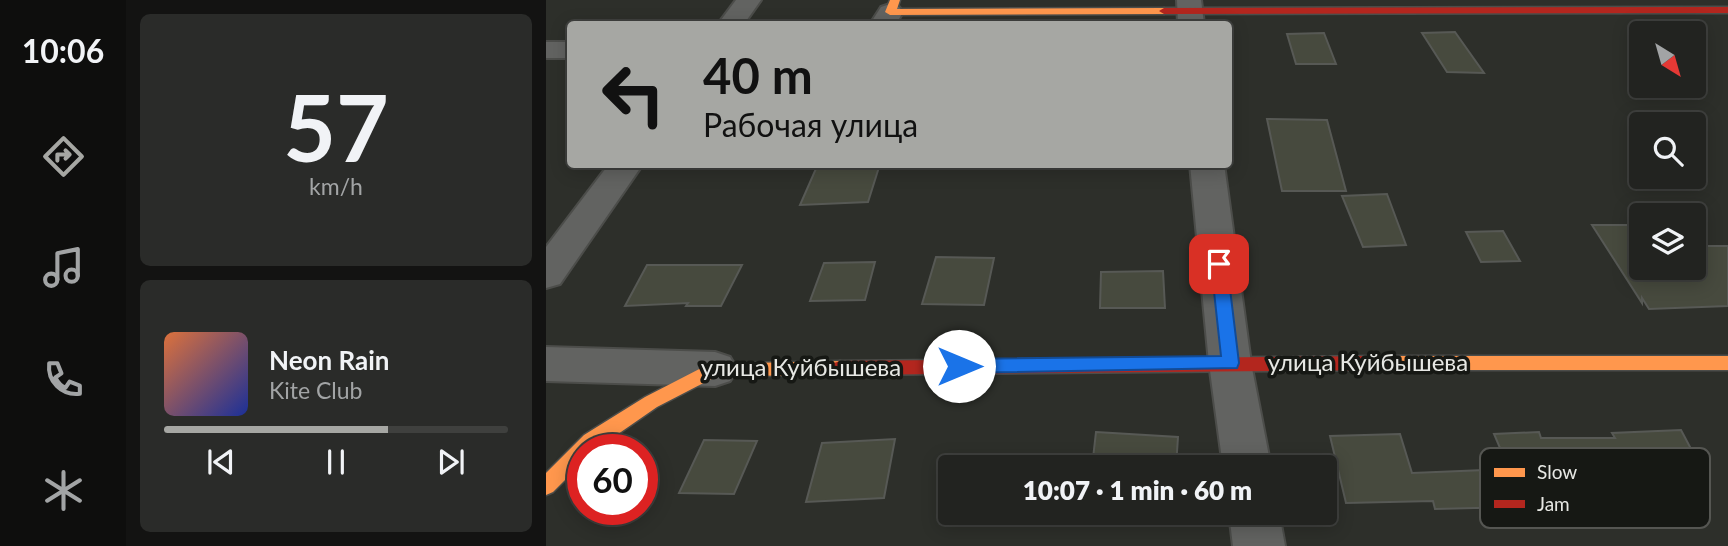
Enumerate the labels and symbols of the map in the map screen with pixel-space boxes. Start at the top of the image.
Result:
north arrow [1629,21,1706,98]
pin [1189,234,1249,294]
position arrow [922,329,996,403]
street label: улица Куйбышева [1268,347,1468,376]
street label: улица Куйбышева [701,352,901,381]
speed limit sign: 60 [567,434,658,525]
legend [1480,448,1710,528]
text: Slow [1537,460,1577,483]
text: Jam [1537,492,1570,515]

